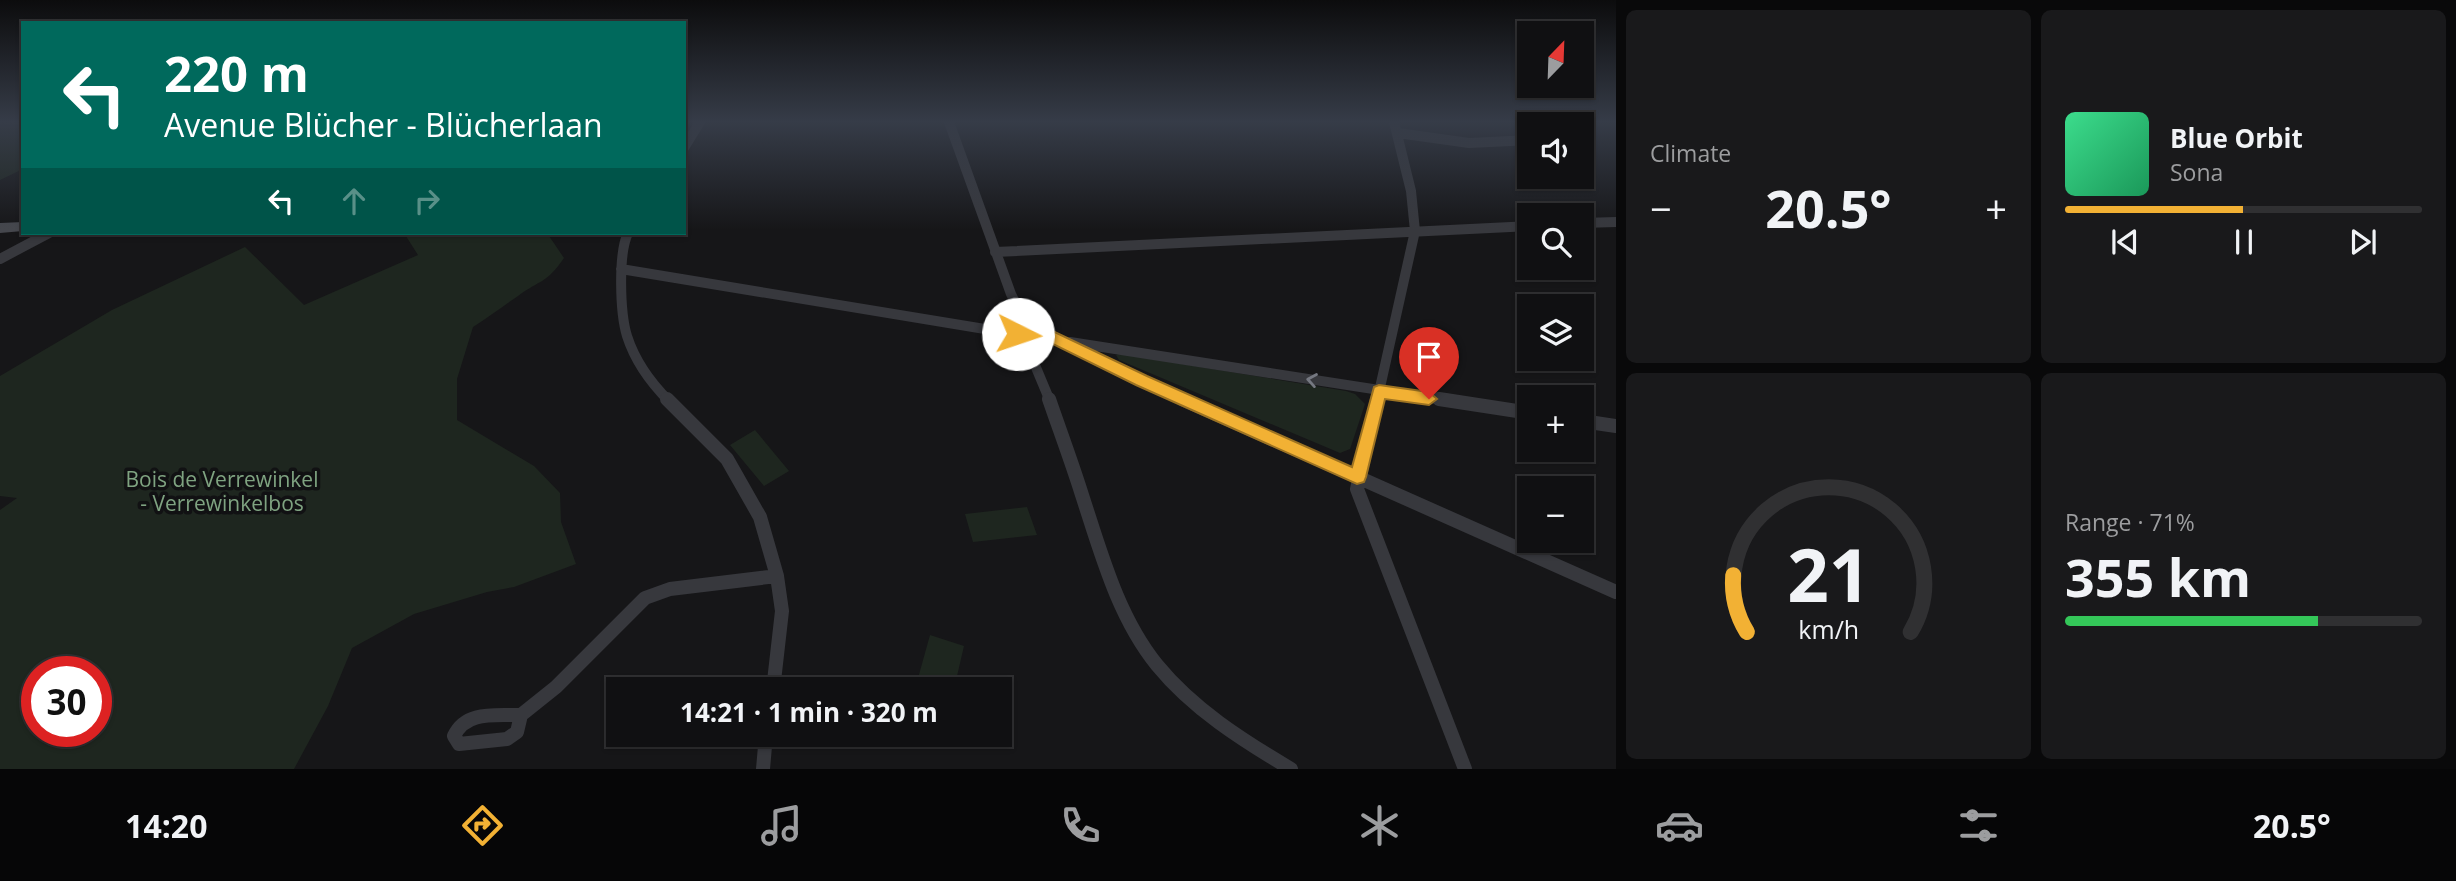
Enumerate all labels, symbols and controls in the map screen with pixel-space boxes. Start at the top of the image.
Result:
north arrow [1517,21,1594,98]
map controls [1517,21,1594,553]
text: 220 m [164,40,309,106]
icon: left [49,49,140,140]
text: Avenue Blücher - Blücherlaan [164,103,603,146]
button: sound [1517,112,1594,189]
text: Blue Orbit [2170,120,2303,156]
text: Climate [1650,137,1731,169]
text: Sona [2170,156,2223,188]
text: 20.5° [1765,172,1892,243]
icon: left [262,182,300,220]
icon: ahead [335,182,373,220]
icon: right [408,182,446,220]
text: − [1650,182,1672,234]
text: + [1985,182,2007,234]
button: search [1517,203,1594,280]
icon: previous [2106,223,2144,261]
icon: pause [2225,223,2263,261]
icon: next [2344,223,2382,261]
button: layers [1517,294,1594,371]
position arrow [981,297,1055,371]
pin [1399,327,1459,399]
icon: arrive [1410,338,1448,376]
one-way arrow [1306,373,1318,388]
button: + [1517,385,1594,462]
park label: Bois de Verrewinkel - Verrewinkelbos [126,465,318,517]
button: − [1517,476,1594,553]
text: Range · 71% [2065,506,2195,538]
text: 21 [1787,524,1870,623]
text: 355 km [2065,541,2251,612]
text: km/h [1798,612,1859,646]
speed limit sign: 30 [21,656,112,747]
text: 14:21 · 1 min · 320 m [680,694,938,730]
icon: directions [458,801,507,850]
icon: music [757,801,806,850]
icon: phone [1056,801,1105,850]
icon: climate [1355,801,1404,850]
icon: car [1655,801,1704,850]
icon: filters [1954,801,2003,850]
text: 14:20 [125,804,207,847]
text: 20.5° [2253,804,2331,847]

